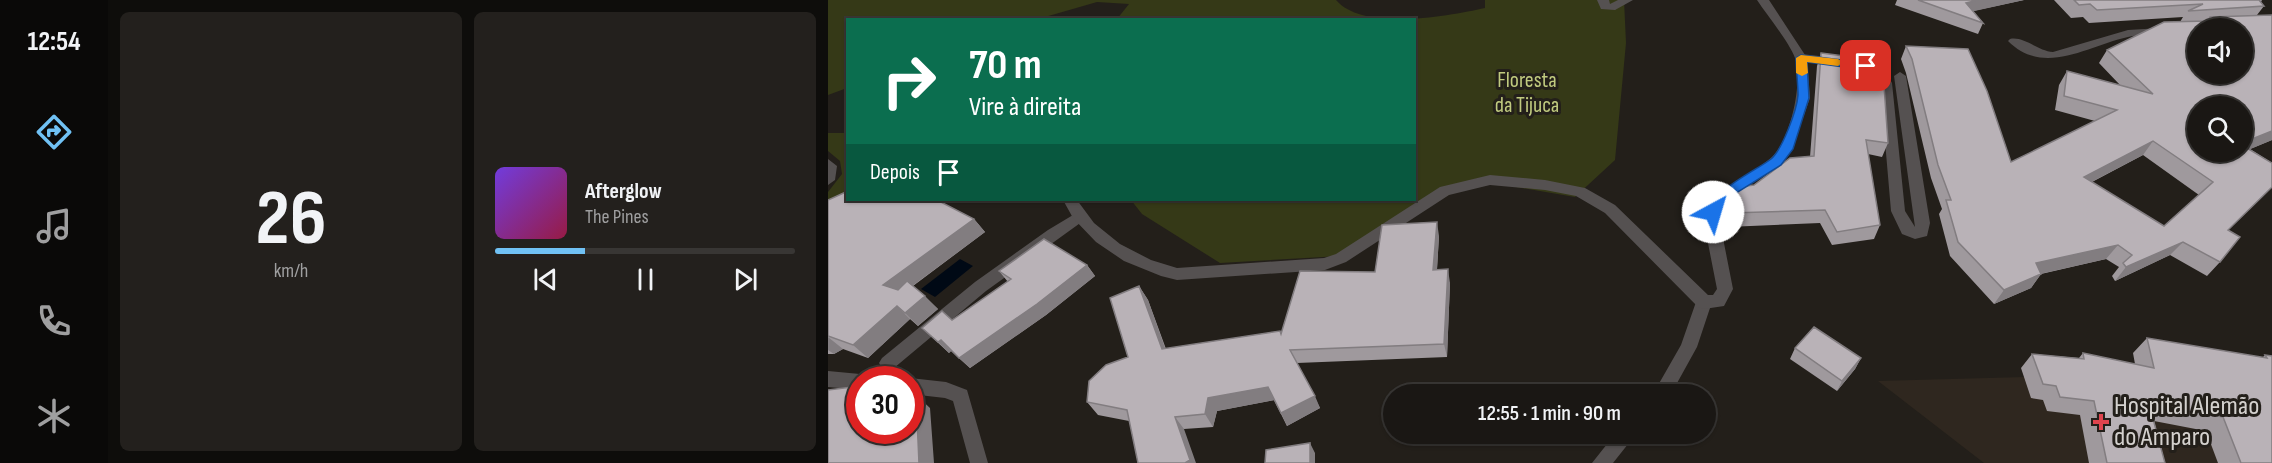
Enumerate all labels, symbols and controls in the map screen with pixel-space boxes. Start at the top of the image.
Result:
map controls [2187,18,2253,162]
button: sound [2187,18,2253,84]
text: 12:54 [27,26,81,58]
text: 70 m [969,40,1042,91]
pin [1840,40,1891,91]
icon: right [870,42,948,120]
icon: arrive [1849,49,1882,82]
park label: Floresta da Tijuca [1495,67,1559,119]
text: Vire à direita [969,91,1081,123]
button: search [2187,96,2253,162]
icon: directions [33,111,75,153]
icon: arrive [932,156,965,189]
text: Depois [870,159,920,186]
text: 26 [256,173,326,266]
text: Afterglow [585,178,662,205]
position arrow [1681,180,1745,244]
icon: music [33,205,75,247]
text: The Pines [585,205,649,229]
text: km/h [274,259,308,283]
icon: previous [529,263,562,296]
icon: pause [629,263,662,296]
icon: next [729,263,762,296]
icon: phone [33,300,75,342]
speed limit sign: 30 [846,366,924,444]
place label: Hospital Alemão do Amparo [2114,390,2259,453]
icon: climate [33,395,75,437]
text: 12:55 · 1 min · 90 m [1478,400,1621,427]
marker: Hospital Alemão do Amparo [2092,413,2110,431]

